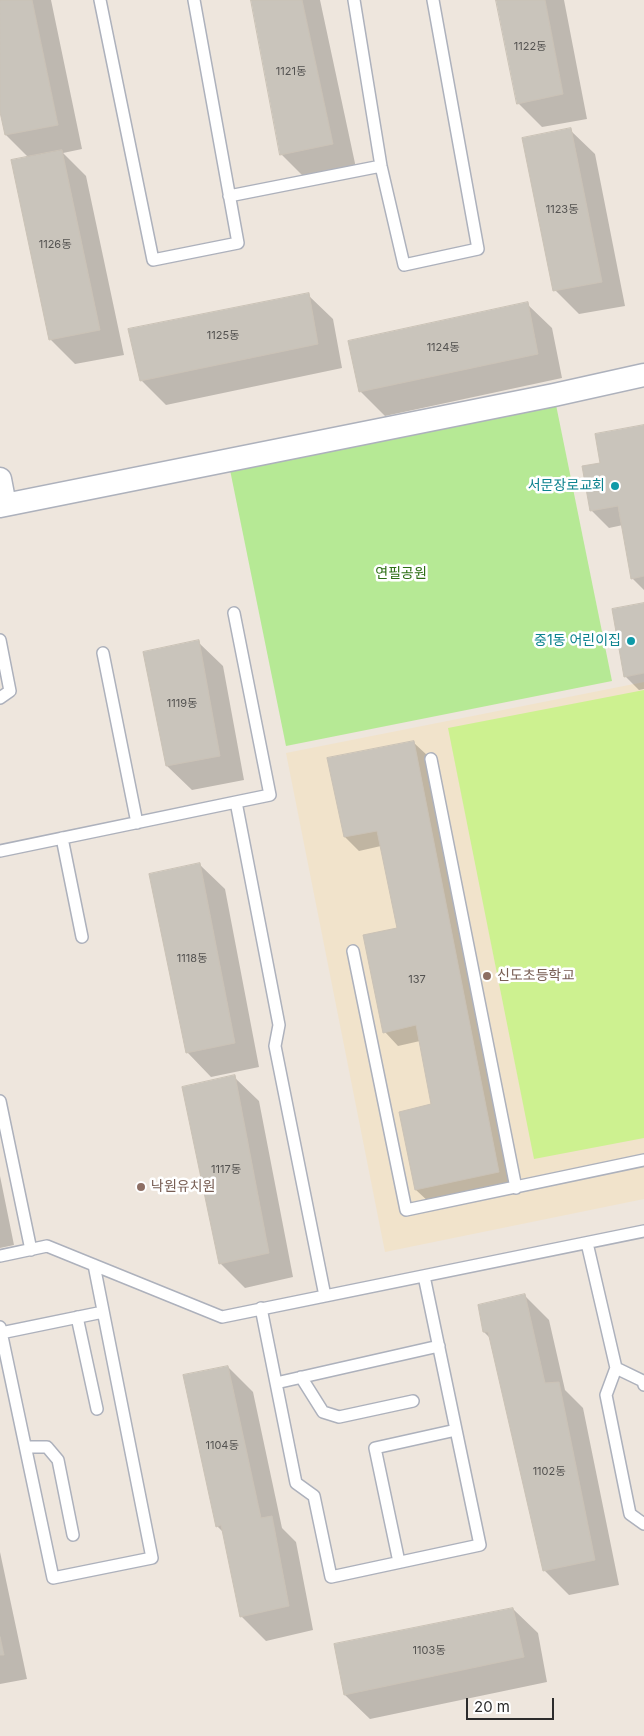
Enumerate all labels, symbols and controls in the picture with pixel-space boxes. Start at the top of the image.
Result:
house number: 1122동 [514,40,546,54]
house number: 1121동 [276,65,306,79]
house number: 1123동 [546,203,578,217]
house number: 1126동 [39,238,71,252]
house number: 1125동 [207,329,239,343]
house number: 1124동 [427,341,459,355]
place label: 서문장로교회 [528,478,605,494]
marker: 서문장로교회 [609,480,621,492]
park label: 연필공원 [375,566,427,582]
place label: 중1동 어린이집 [534,633,621,649]
marker: 중1동 어린이집 [625,635,637,647]
house number: 1119동 [167,697,197,711]
house number: 1118동 [177,952,207,966]
place label: 신도초등학교 [497,968,574,984]
marker: 신도초등학교 [481,970,493,982]
house number: 137 [408,973,426,987]
house number: 1117동 [211,1163,241,1177]
place label: 낙원유치원 [151,1179,215,1195]
marker: 낙원유치원 [135,1181,147,1193]
house number: 1104동 [205,1439,239,1453]
house number: 1102동 [533,1465,565,1479]
house number: 1103동 [413,1644,445,1658]
scale bar [469,1688,556,1720]
text: 20 m [474,1697,510,1716]

